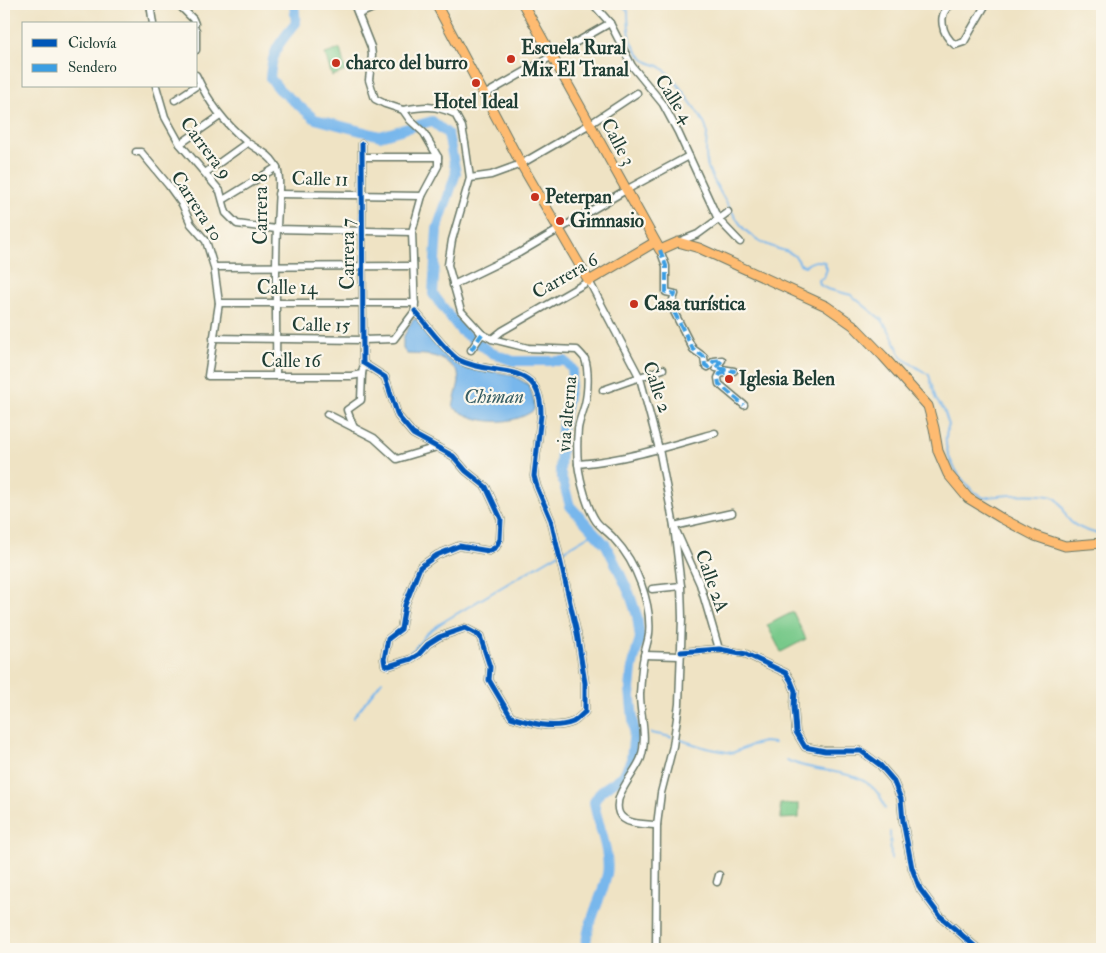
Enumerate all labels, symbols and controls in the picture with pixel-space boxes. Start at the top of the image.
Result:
legend [22,22,198,88]
text: Ciclovía [68,34,117,53]
place label: Escuela Rural Mix El Tranal [520,36,629,82]
place label: charco del burro [346,51,468,75]
marker: Escuela Rural Mix El Tranal [505,53,517,65]
marker: charco del burro [330,57,342,69]
text: Sendero [68,58,117,77]
street label: Calle 4 [649,70,699,129]
marker: Hotel Ideal [470,77,482,89]
place label: Hotel Ideal [434,90,519,114]
street label: Carrera 9 [175,112,237,184]
street label: Calle 3 [596,114,640,170]
street label: Carrera 10 [165,166,229,246]
street label: Calle 11 [291,167,349,191]
street label: Carrera 8 [249,173,273,245]
place label: Peterpan [545,185,612,210]
marker: Peterpan [529,191,541,203]
place label: Gimnasio [570,209,644,233]
marker: Gimnasio [554,215,566,227]
street label: Carrera 7 [336,218,360,290]
street label: Carrera 6 [528,247,603,304]
street label: Calle 14 [257,276,318,300]
place label: Casa turística [644,292,746,316]
marker: Casa turística [628,298,640,310]
street label: Calle 15 [292,312,351,338]
street label: Calle 16 [261,349,322,373]
street label: Calle 2 [637,358,677,416]
place label: Iglesia Belen [739,367,835,392]
marker: Iglesia Belen [723,373,735,385]
street label: via alterna [552,375,582,454]
water label: Chiman [464,384,524,409]
street label: Calle 2A [690,546,734,616]

